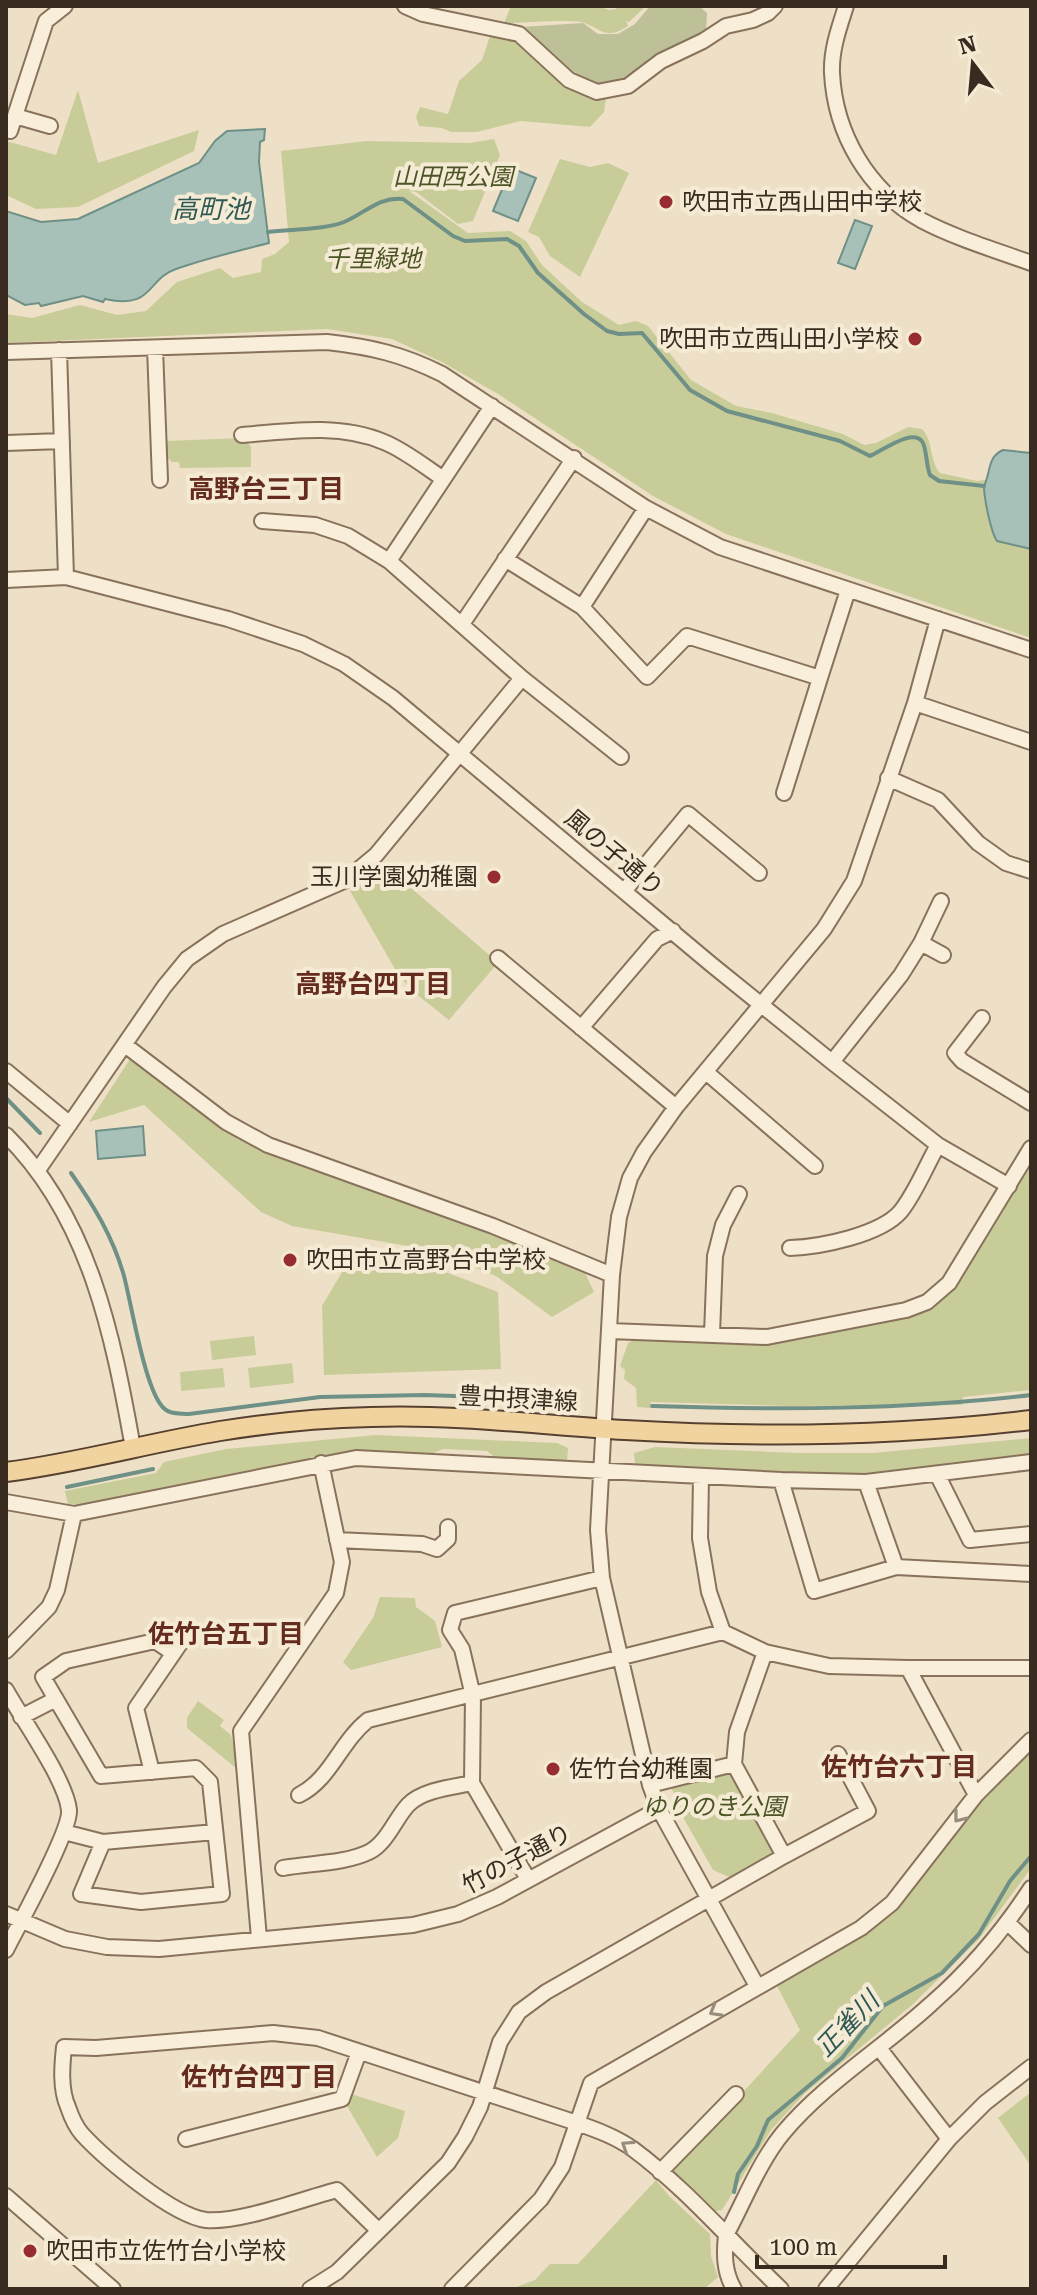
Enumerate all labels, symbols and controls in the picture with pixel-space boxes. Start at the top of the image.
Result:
north arrow [933,24,1013,104]
text: N [956,31,979,60]
park label: 山田西公園 [393,163,516,191]
place label: 吹田市立西山田中学校 [682,188,922,216]
marker: 吹田市立西山田中学校 [657,193,675,211]
water label: 高町池 [172,194,253,224]
park label: 千里緑地 [325,245,424,273]
place label: 吹田市立西山田小学校 [659,325,899,353]
marker: 吹田市立西山田小学校 [906,330,924,348]
district label: 高野台三丁目 [188,474,344,504]
street label: 風の子通り [559,804,669,902]
place label: 玉川学園幼稚園 [310,863,478,891]
marker: 玉川学園幼稚園 [485,868,503,886]
district label: 高野台四丁目 [295,969,451,999]
place label: 吹田市立高野台中学校 [306,1246,546,1274]
marker: 吹田市立高野台中学校 [281,1251,299,1269]
street label: 豊中摂津線 [457,1382,579,1416]
district label: 佐竹台五丁目 [148,1619,304,1649]
district label: 佐竹台六丁目 [821,1752,977,1782]
place label: 佐竹台幼稚園 [569,1755,713,1783]
marker: 佐竹台幼稚園 [544,1760,562,1778]
park label: ゆりのき公園 [642,1793,789,1821]
one-way arrow [954,1808,968,1823]
street label: 竹の子通り [457,1818,577,1900]
water label: 正雀川 [809,1983,887,2062]
one-way arrow [710,2001,724,2017]
district label: 佐竹台四丁目 [181,2062,337,2092]
one-way arrow [621,2141,635,2156]
scale bar [757,2219,945,2269]
text: 100 m [769,2233,837,2261]
place label: 吹田市立佐竹台小学校 [46,2237,286,2265]
marker: 吹田市立佐竹台小学校 [21,2242,39,2260]

